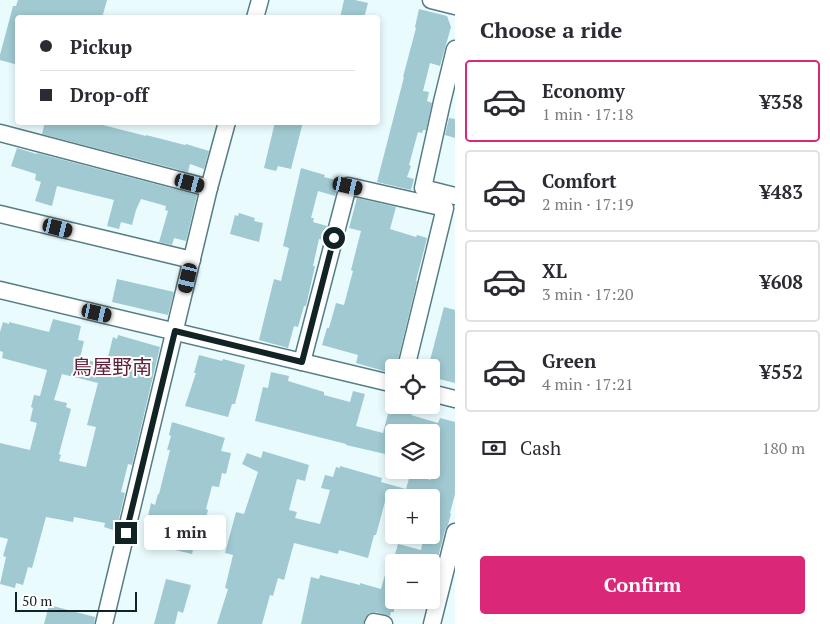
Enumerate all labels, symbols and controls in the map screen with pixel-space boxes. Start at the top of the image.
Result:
text: Choose a ride [480,15,622,44]
text: Pickup [70,34,132,59]
text: Economy [542,78,625,103]
icon: car [482,79,527,124]
text: Drop-off [70,82,148,107]
text: ¥358 [760,89,803,114]
text: 1 min · 17:18 [542,103,634,125]
text: Comfort [542,168,617,193]
icon: car [482,169,527,214]
car [173,172,206,194]
car [331,175,364,197]
text: ¥483 [760,179,803,204]
text: 2 min · 17:19 [542,193,634,215]
car [41,217,74,239]
route start [323,227,345,249]
text: XL [542,258,567,283]
icon: car [482,259,527,304]
car [177,262,198,294]
text: ¥608 [760,269,803,294]
text: 3 min · 17:20 [542,283,634,305]
car [80,302,113,324]
text: Green [542,348,596,373]
icon: car [482,349,527,394]
district label: 鳥屋野南 [72,353,152,380]
map controls [385,359,440,609]
button: locate [385,359,440,414]
text: ¥552 [760,359,803,384]
text: 4 min · 17:21 [542,373,634,395]
button: layers [385,424,440,479]
icon: cash [480,434,508,462]
text: Cash [520,435,561,460]
text: 180 m [762,437,805,459]
button: + [385,489,440,544]
callout: 1 min [144,516,226,550]
text: 1 min [163,521,207,543]
route end [115,522,137,544]
button: − [385,554,440,609]
button: Confirm [480,556,805,614]
scale bar [15,589,138,612]
text: 50 m [22,591,52,610]

